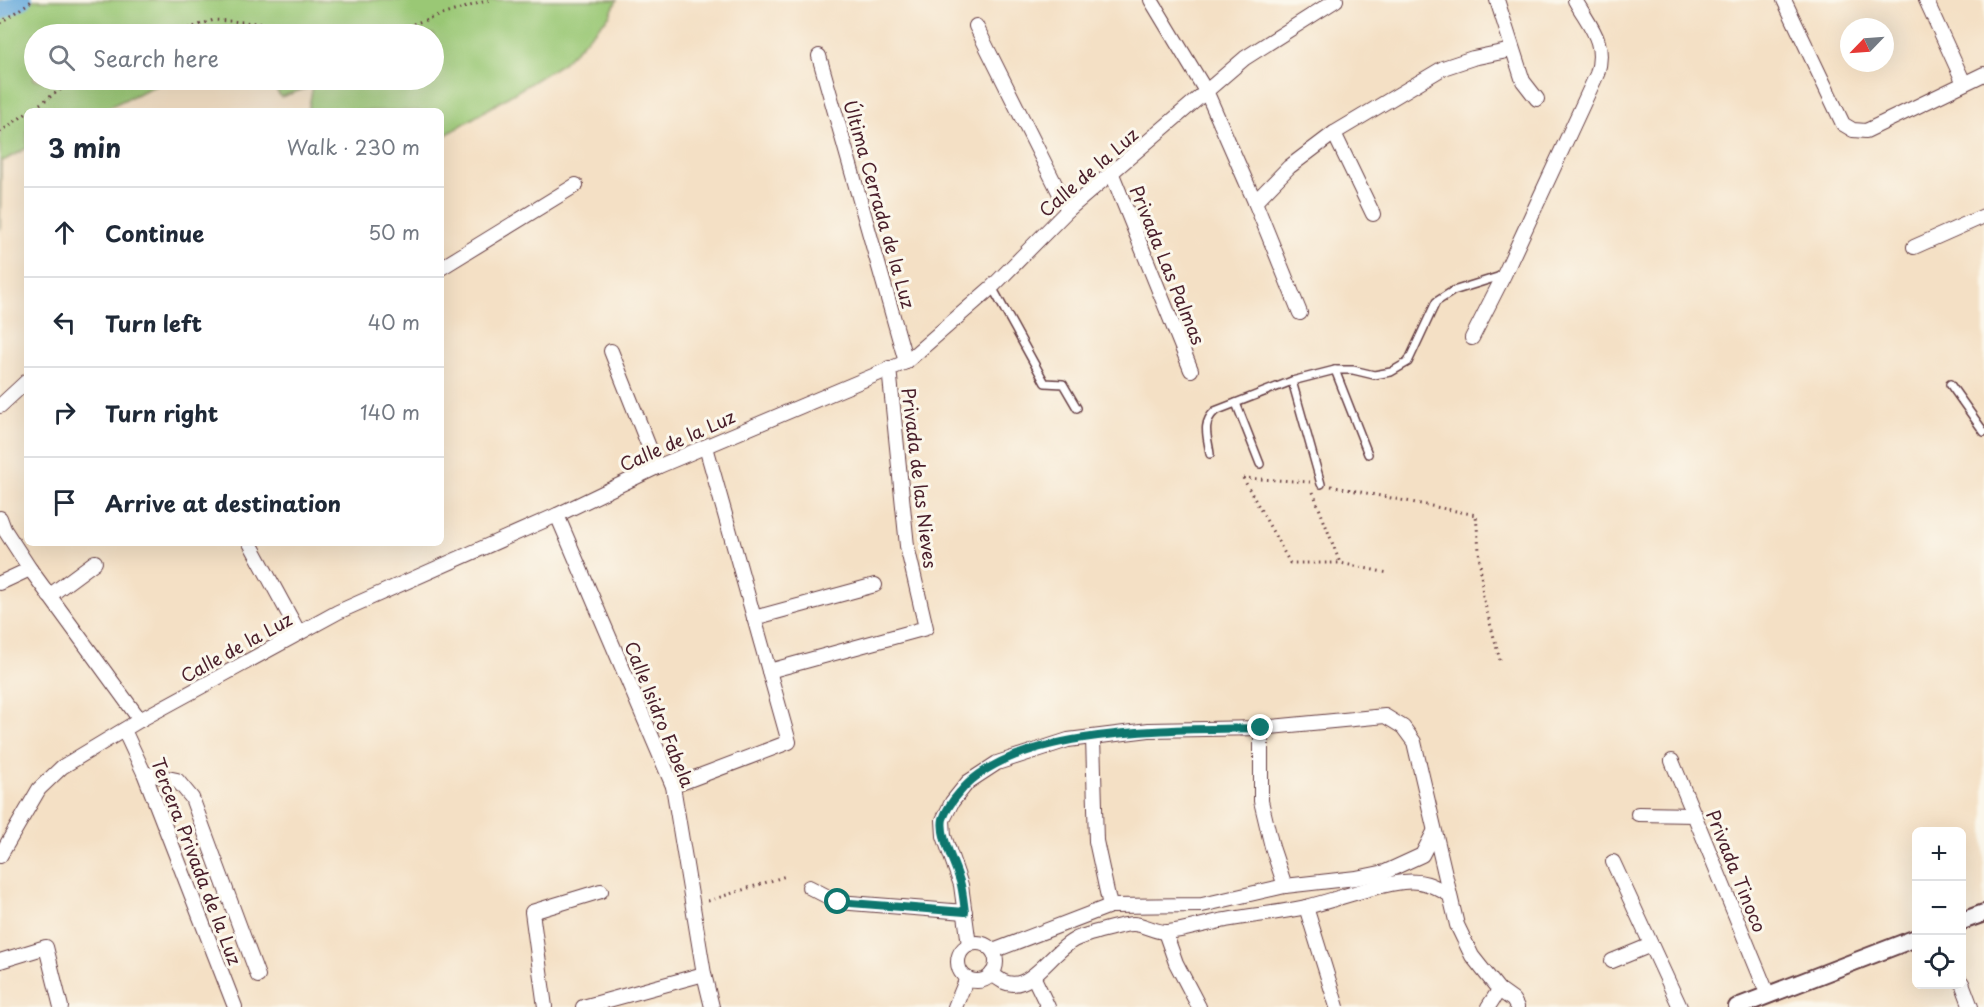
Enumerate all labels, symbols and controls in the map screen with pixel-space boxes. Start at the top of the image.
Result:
north arrow [1840,18,1894,72]
search box [24,24,444,90]
icon: search [45,41,78,74]
text: Search here [93,41,219,74]
street label: Última Cerrada de la Luz [837,97,923,312]
street label: Calle de la Luz [1032,121,1144,223]
text: 3 min [48,128,121,167]
text: Walk · 230 m [287,132,420,162]
street label: Privada Las Palmas [1124,181,1212,349]
icon: ahead [48,216,81,249]
text: Continue [105,216,204,249]
text: 50 m [368,217,420,247]
icon: left [48,306,81,339]
text: Turn left [105,306,202,339]
text: 40 m [368,307,420,337]
street label: Privada de las Nieves [896,386,944,570]
icon: right [48,396,81,429]
text: Turn right [105,396,218,429]
text: 140 m [360,397,420,427]
street label: Calle de la Luz [615,402,740,478]
icon: arrive [48,486,81,519]
text: Arrive at destination [105,486,341,519]
street label: Calle de la Luz [175,605,297,689]
street label: Calle Isidro Fabela [618,637,702,792]
route end [1247,714,1273,740]
street label: Tercera Privada de la Luz [145,753,249,969]
street label: Privada Tinoco [1700,806,1774,936]
map controls [1912,827,1966,989]
button: + [1912,827,1966,881]
button: − [1912,881,1966,935]
route start [824,888,850,914]
button: locate [1912,935,1966,989]

